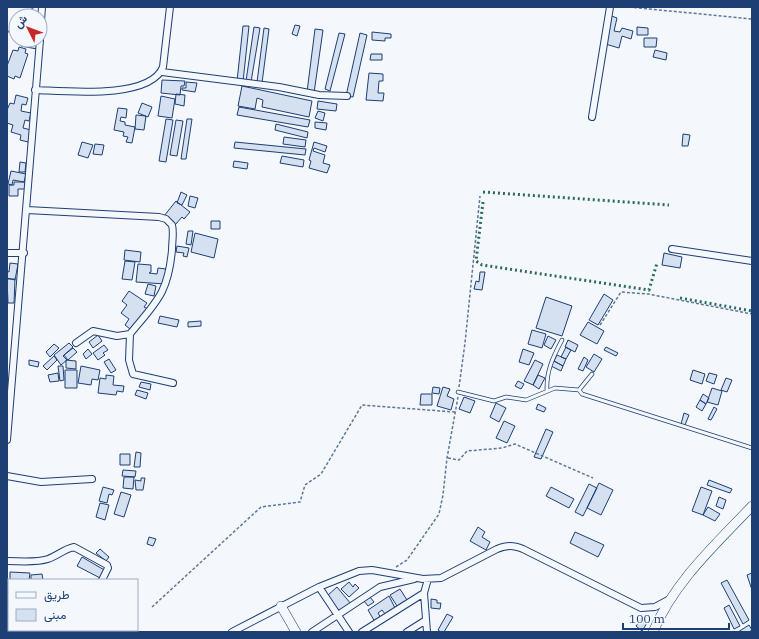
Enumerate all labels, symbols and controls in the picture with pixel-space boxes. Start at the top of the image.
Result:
north arrow [8,8,48,48]
text: ش [11,12,30,31]
legend [8,579,138,631]
text: طريق [44,587,70,603]
scale bar [623,605,729,631]
text: مبنى [44,607,66,623]
text: 100 m [629,611,665,626]

